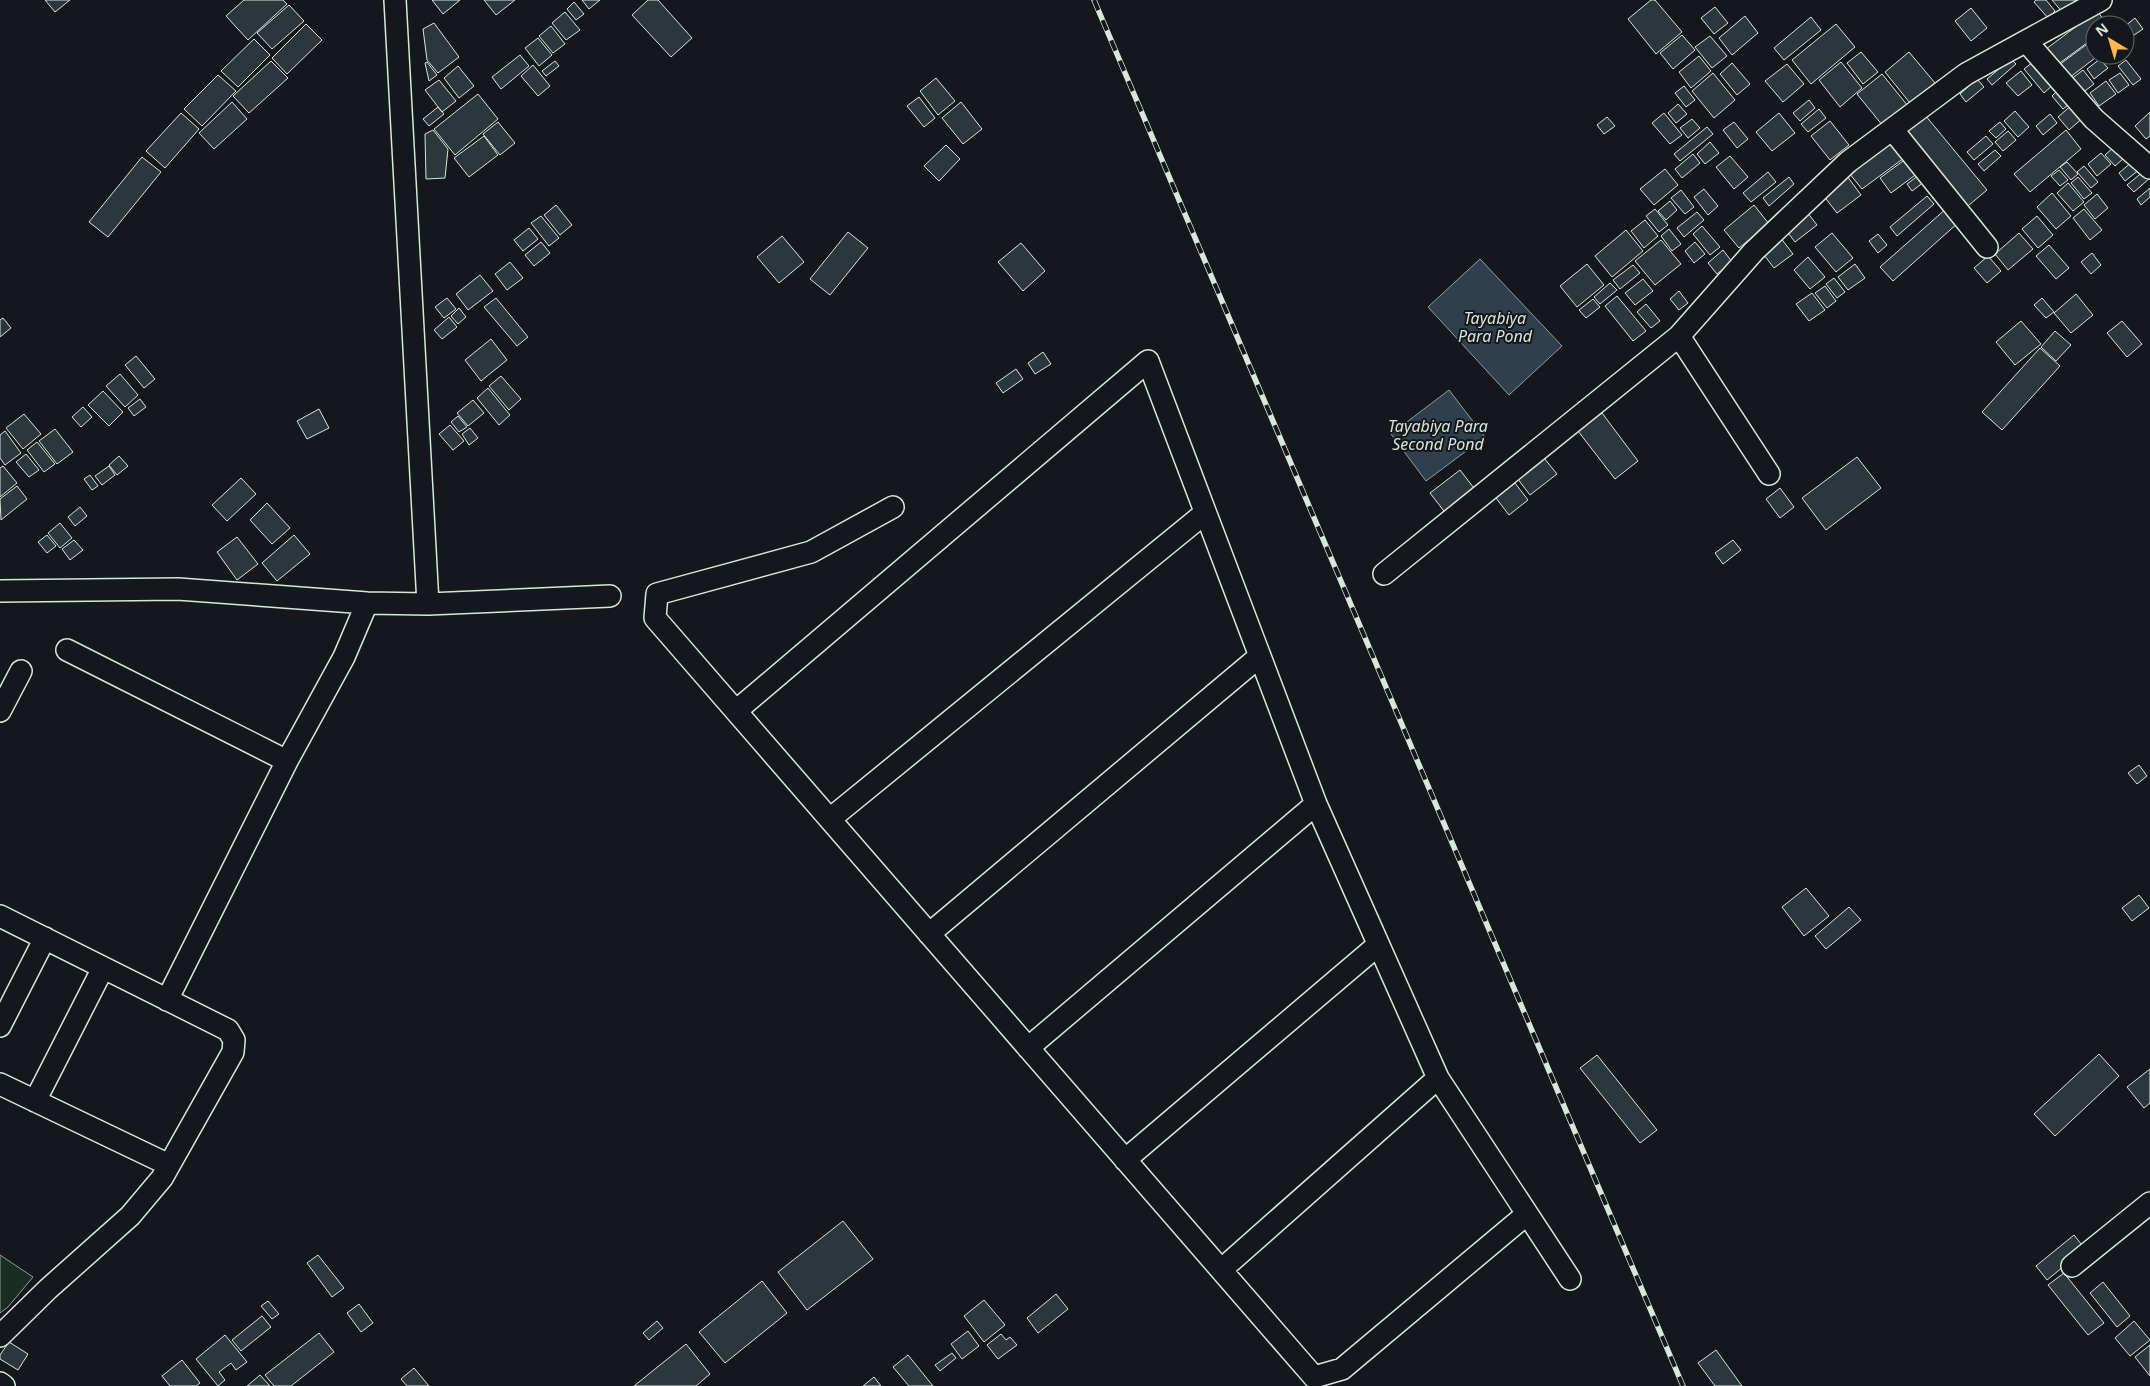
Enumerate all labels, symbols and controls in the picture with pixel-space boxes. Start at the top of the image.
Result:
north arrow [2085,15,2135,65]
text: N [2091,18,2112,40]
water label: Tayabiya Para Pond [1458,307,1533,347]
water label: Tayabiya Para Second Pond [1388,415,1488,455]

